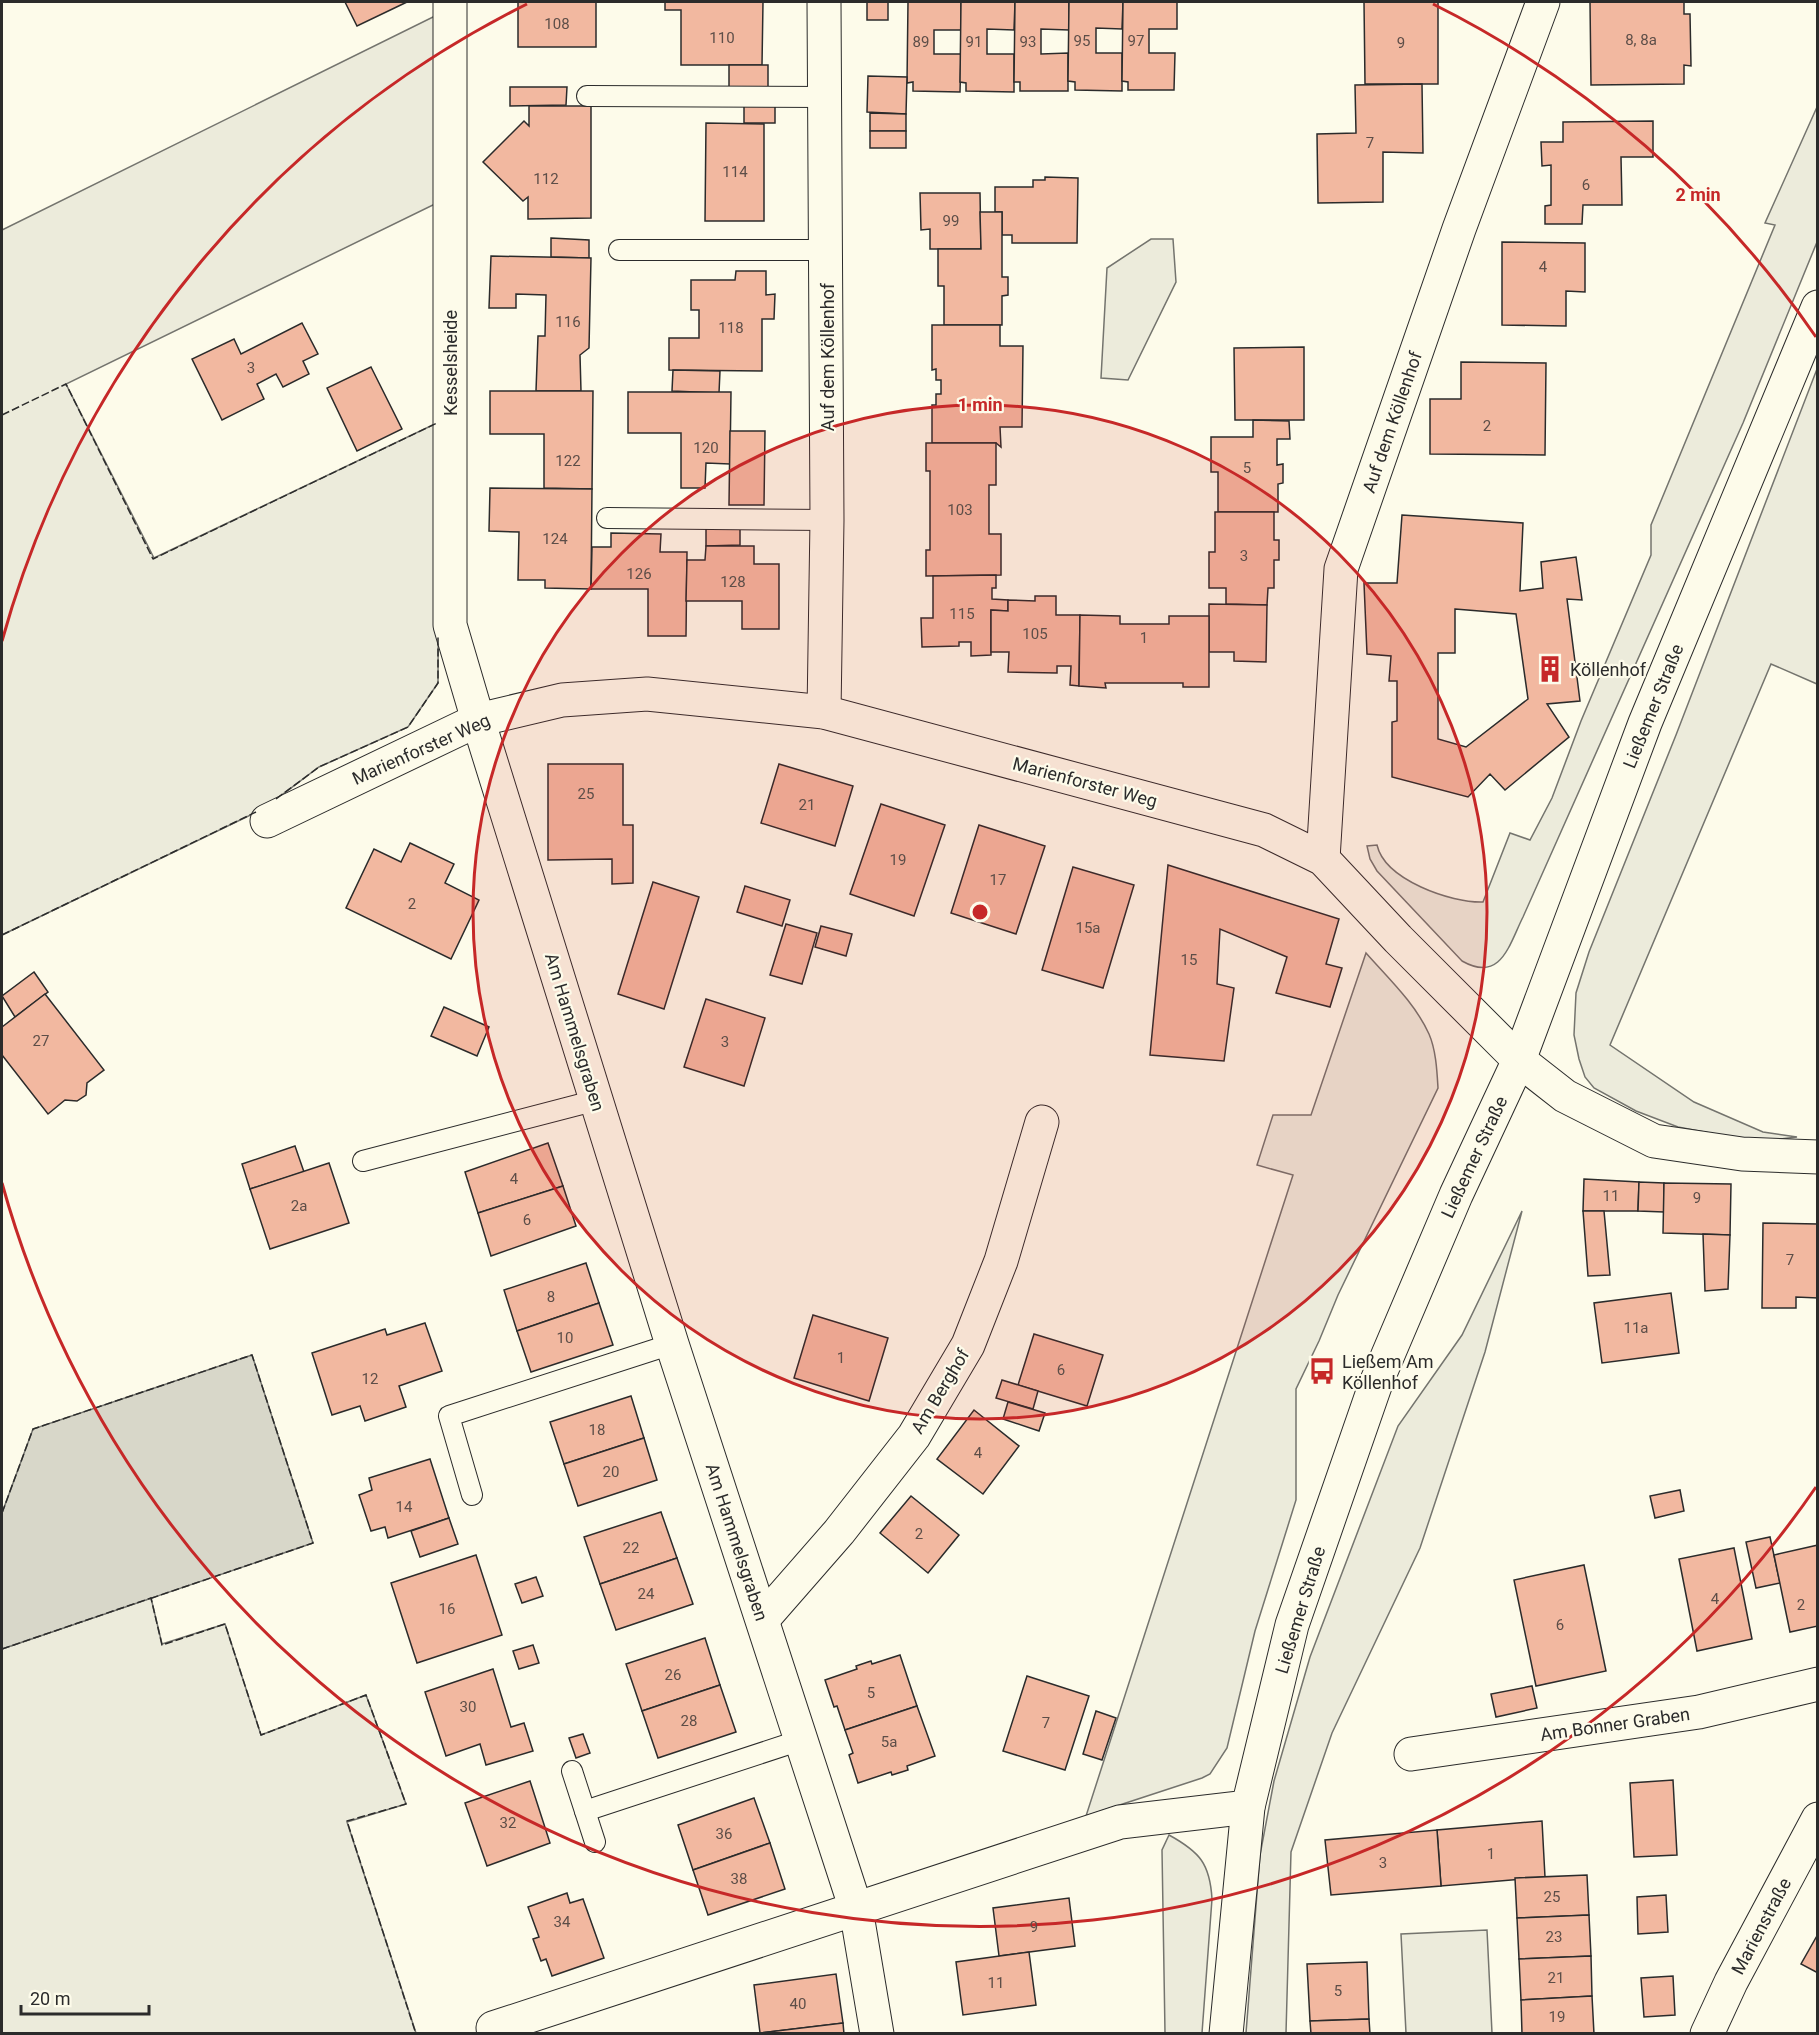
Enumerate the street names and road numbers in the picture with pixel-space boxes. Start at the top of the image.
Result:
street label: Auf dem Köllenhof [817,282,838,431]
street label: Kesselsheide [440,310,461,416]
street label: Auf dem Köllenhof [1358,348,1426,496]
street label: Ließemer Straße [1619,641,1687,771]
street label: Marienforster Weg [349,709,493,789]
street label: Marienforster Weg [1010,753,1160,811]
street label: Am Hammelsgraben [541,950,609,1114]
street label: Ließemer Straße [1437,1093,1511,1221]
street label: Am Berghof [906,1344,974,1437]
street label: Am Hammelsgraben [702,1460,772,1624]
street label: Ließemer Straße [1271,1544,1329,1676]
street label: Am Bonner Graben [1539,1703,1691,1745]
street label: Marienstraße [1727,1874,1795,1978]

